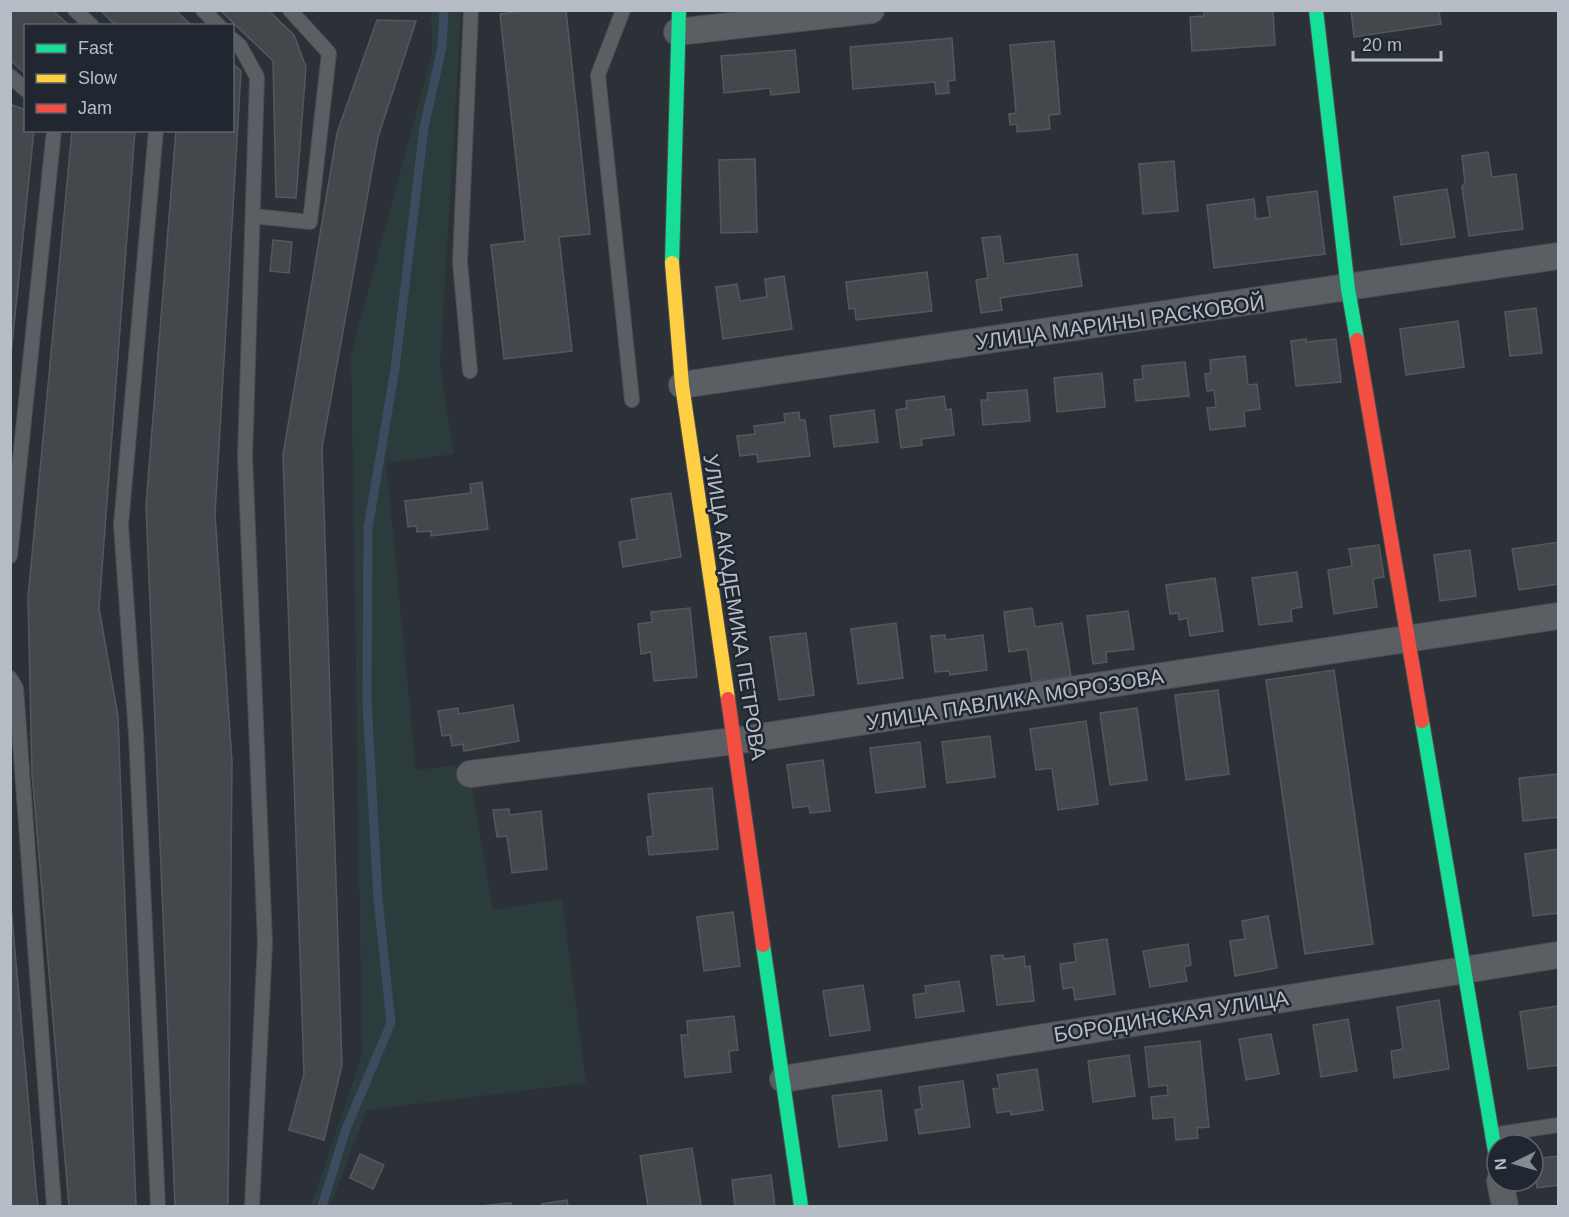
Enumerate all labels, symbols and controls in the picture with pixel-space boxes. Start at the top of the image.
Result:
legend [24,24,234,132]
scale bar [1353,24,1442,62]
text: 20 m [1362,35,1402,55]
text: Fast [78,38,113,58]
text: Slow [78,68,118,88]
text: Jam [78,98,112,118]
street label: УЛИЦА МАРИНЫ РАСКОВОЙ [974,290,1266,354]
street label: УЛИЦА АКАДЕМИКА ПЕТРОВА [699,452,771,762]
street label: УЛИЦА ПАВЛИКА МОРОЗОВА [865,664,1165,734]
street label: БОРОДИНСКАЯ УЛИЦА [1052,986,1290,1046]
north arrow [1485,1133,1545,1193]
text: N [1492,1158,1510,1171]

